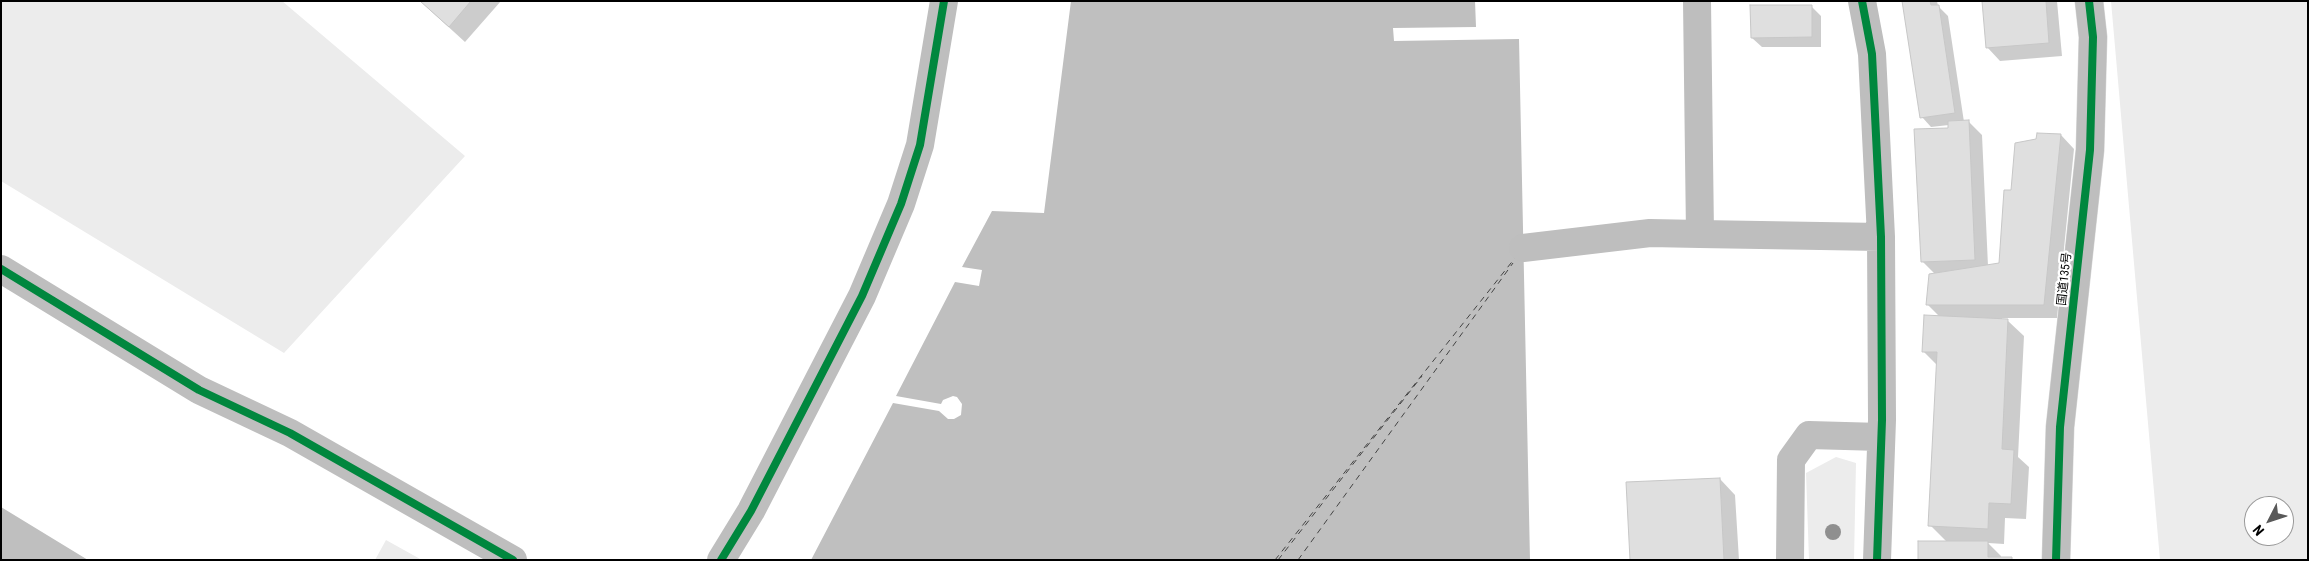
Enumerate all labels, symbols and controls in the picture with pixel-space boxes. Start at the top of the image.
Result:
street label: 国道135号 [2055,252,2075,306]
north arrow [2244,496,2294,546]
text: N [2250,522,2267,539]

